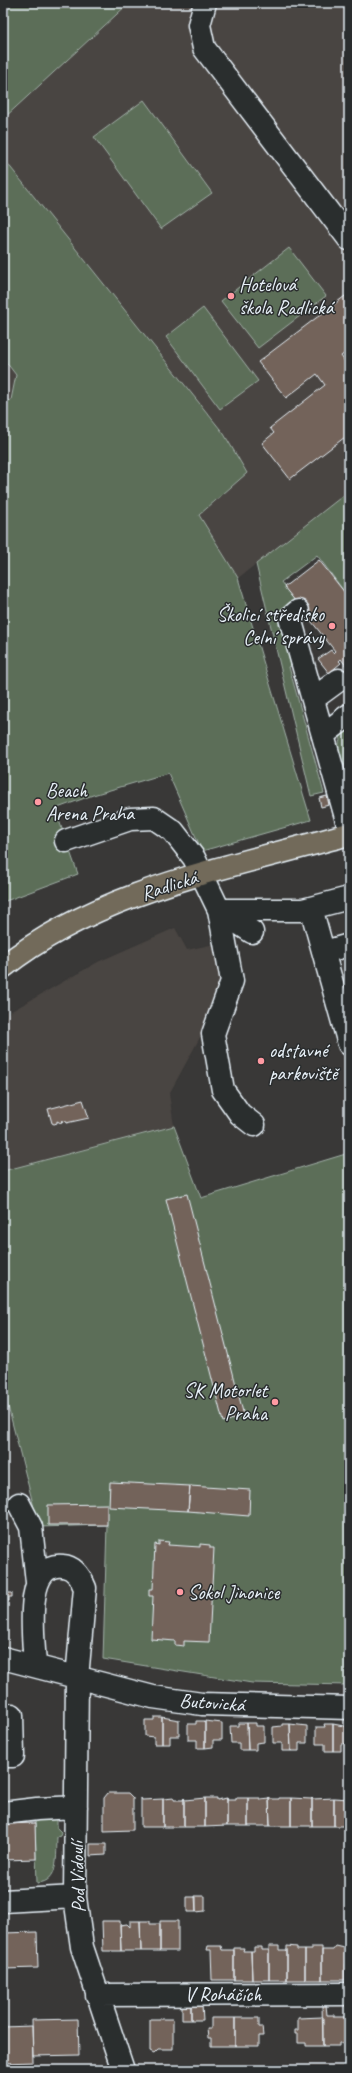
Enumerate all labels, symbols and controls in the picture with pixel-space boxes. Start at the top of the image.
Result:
place label: Hotelová škola Radlická [239,272,336,320]
marker: Hotelová škola Radlická [226,291,236,301]
place label: Školicí středisko Celní správy [217,602,325,650]
marker: Školicí středisko Celní správy [327,621,337,631]
place label: Beach Arena Praha [46,778,135,826]
marker: Beach Arena Praha [33,797,43,807]
street label: Radlická [138,864,203,906]
place label: odstavné parkoviště [269,1038,341,1086]
marker: odstavné parkoviště [256,1056,266,1066]
place label: SK Motorlet Praha [184,1378,269,1426]
marker: SK Motorlet Praha [270,1397,280,1407]
place label: Sokol Jinonice [188,1580,281,1605]
marker: Sokol Jinonice [175,1587,185,1597]
street label: Butovická [179,1688,248,1717]
street label: Pod Vidoulí [64,1837,91,1913]
street label: V Roháčích [185,1982,262,2007]

